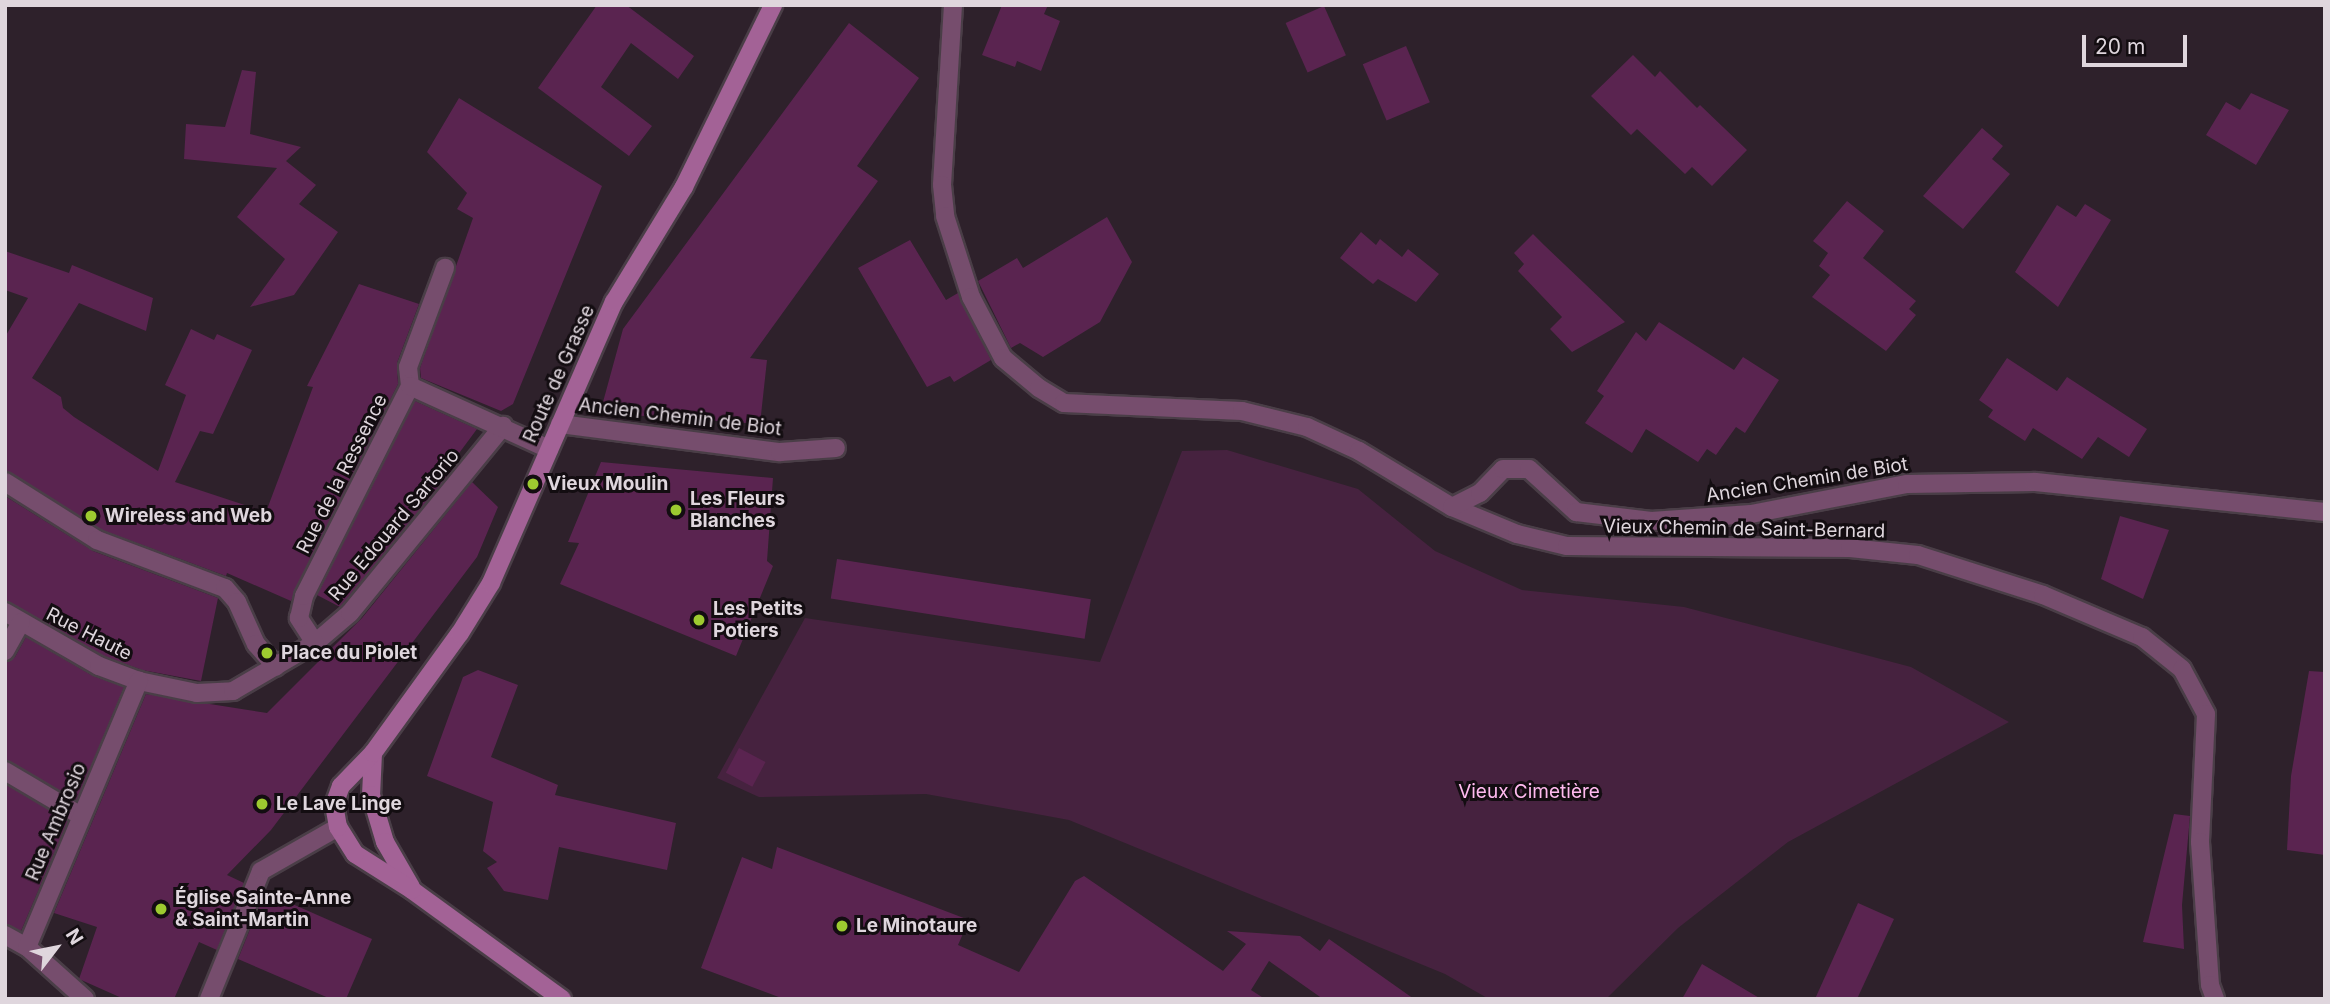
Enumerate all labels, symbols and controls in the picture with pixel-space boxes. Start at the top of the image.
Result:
scale bar [2085,21,2190,65]
text: 20 m [2095,34,2145,59]
street label: Route de Grasse [518,302,600,446]
street label: Rue de la Ressence [292,390,392,558]
street label: Ancien Chemin de Biot [577,393,783,441]
street label: Rue Edouard Sartorio [324,444,464,606]
street label: Ancien Chemin de Biot [1704,453,1910,507]
place label: Vieux Moulin [547,473,668,495]
marker: Vieux Moulin [525,476,541,492]
place label: Les Fleurs Blanches [690,488,785,532]
marker: Les Fleurs Blanches [668,502,684,518]
place label: Wireless and Web [105,505,272,527]
marker: Wireless and Web [83,508,99,524]
street label: Vieux Chemin de Saint-Bernard [1603,515,1885,543]
place label: Les Petits Potiers [713,598,803,642]
street label: Rue Haute [42,603,136,665]
marker: Les Petits Potiers [691,612,707,628]
place label: Place du Piolet [281,642,417,664]
marker: Place du Piolet [259,645,275,661]
street label: Rue Ambrosio [21,760,91,884]
park label: Vieux Cimetière [1458,781,1600,803]
place label: Le Lave Linge [276,793,402,815]
marker: Le Lave Linge [254,796,270,812]
place label: Église Sainte-Anne & Saint-Martin [175,887,351,931]
marker: Église Sainte-Anne & Saint-Martin [153,901,169,917]
north arrow [21,913,91,983]
place label: Le Minotaure [856,915,977,937]
marker: Le Minotaure [834,918,850,934]
text: N [61,924,88,949]

